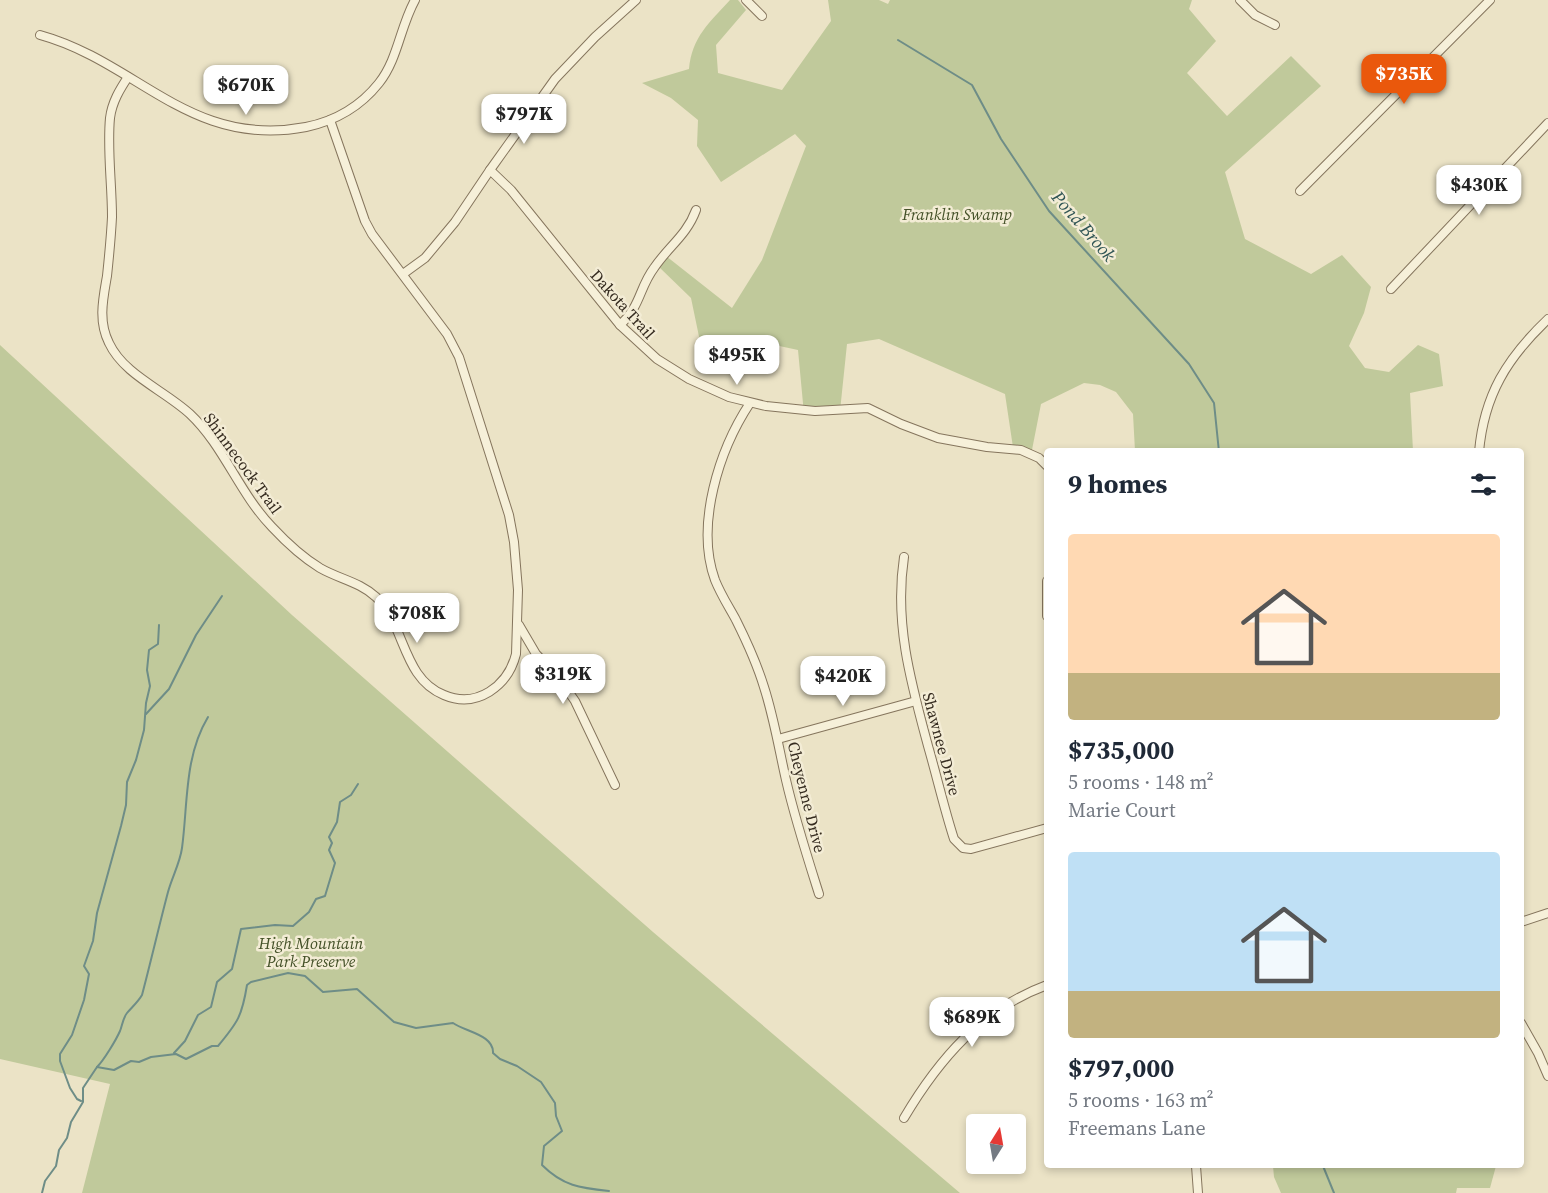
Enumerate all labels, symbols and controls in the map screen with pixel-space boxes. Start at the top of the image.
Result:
pin: $735K [1362,54,1446,105]
text: $735K [1375,59,1433,87]
pin: $670K [204,65,288,116]
text: $670K [217,70,275,98]
pin: $797K [482,94,566,145]
text: $797K [495,99,553,127]
pin: $430K [1437,165,1521,216]
text: $430K [1450,170,1508,198]
water label: Pond Brook [1046,185,1122,267]
park label: Franklin Swamp [901,203,1012,225]
street label: Dakota Trail [586,264,660,344]
pin: $495K [695,335,779,386]
text: $495K [708,340,766,368]
street label: Shinnecock Trail [199,408,287,518]
text: 9 homes [1068,466,1167,502]
icon: filters [1467,468,1500,501]
icon: home [1230,573,1338,681]
pin: $708K [375,593,459,644]
text: $708K [388,598,446,626]
pin: $319K [521,654,605,705]
pin: $420K [801,656,885,707]
text: $319K [534,659,592,687]
text: $420K [814,661,872,689]
street label: Shawnee Drive [918,690,966,798]
text: $735,000 [1068,732,1174,768]
street label: Cheyenne Drive [783,739,831,855]
text: 5 rooms · 148 m² [1068,768,1214,796]
text: Marie Court [1068,796,1175,824]
icon: home [1230,891,1338,999]
park label: High Mountain Park Preserve [258,932,363,972]
pin: $689K [930,997,1014,1048]
text: $689K [943,1002,1001,1030]
text: $797,000 [1068,1050,1174,1086]
text: 5 rooms · 163 m² [1068,1086,1214,1114]
north arrow [966,1114,1026,1174]
map controls [966,1114,1026,1174]
text: Freemans Lane [1068,1114,1206,1142]

